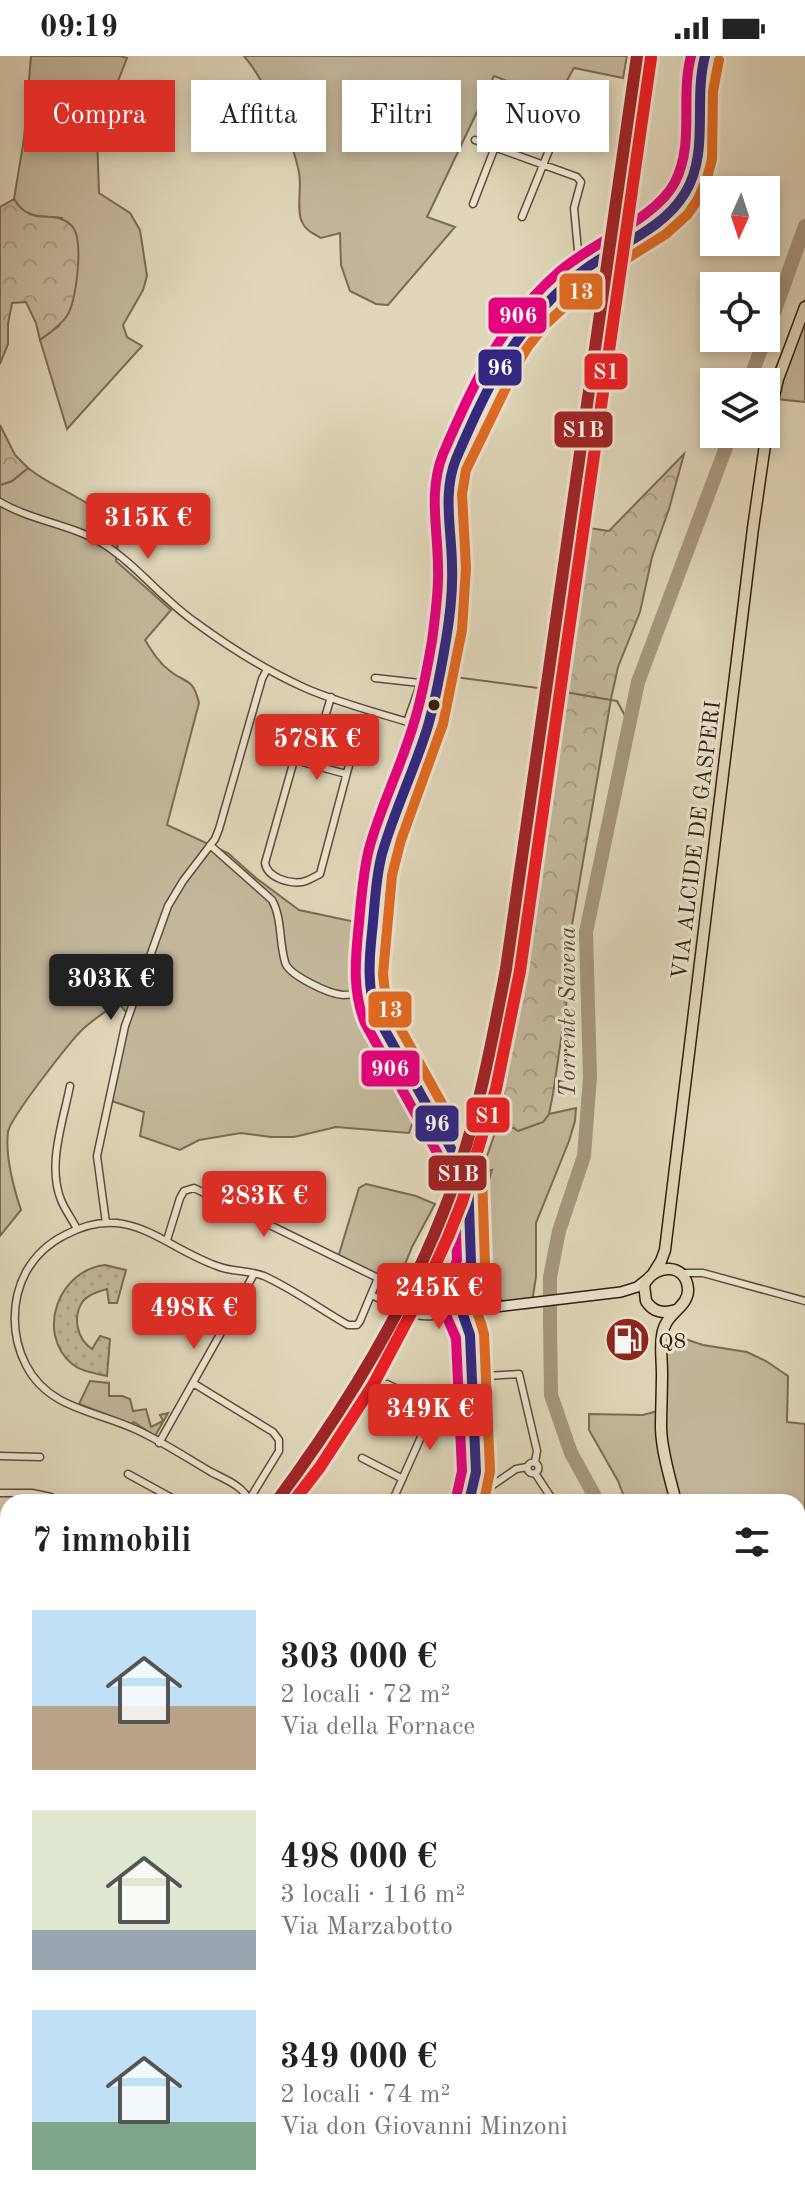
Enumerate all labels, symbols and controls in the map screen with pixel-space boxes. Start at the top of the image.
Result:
text: 09:19 [40,13,118,43]
chip: Compra [24,80,175,152]
chip: Affitta [191,80,326,152]
chip: Filtri [342,80,461,152]
chip: Nuovo [477,80,609,152]
north arrow [700,176,780,256]
map controls [700,176,780,448]
line badge: 13 [558,272,604,311]
button: locate [700,272,780,352]
text: 13 [568,282,594,304]
line badge: 906 [487,296,548,335]
text: 906 [499,306,537,328]
line badge: 96 [477,348,523,387]
line badge: S1 [583,352,629,391]
text: 96 [487,358,513,380]
text: S1 [593,362,619,384]
button: layers [700,368,780,448]
line badge: S1B [553,410,614,449]
text: S1B [562,420,604,442]
pin: 315K € [83,493,213,561]
text: 315K € [104,506,192,532]
unlabelled marker [426,697,442,713]
street label: VIA ALCIDE DE GASPERI [669,700,725,981]
pin: 578K € [252,714,382,782]
text: 578K € [273,727,361,753]
water label: Torrente Savena [557,926,581,1098]
pin: 303K € [46,954,176,1022]
text: 303K € [67,967,155,993]
line badge: 13 [367,990,413,1029]
text: 13 [377,1000,403,1022]
line badge: 906 [360,1049,421,1088]
text: 906 [371,1059,409,1081]
line badge: S1 [465,1096,511,1134]
line badge: 96 [414,1104,460,1143]
text: S1 [475,1106,501,1128]
text: 96 [424,1114,450,1136]
line badge: S1B [427,1154,488,1192]
text: S1B [437,1164,479,1186]
pin: 283K € [199,1171,329,1239]
text: 283K € [220,1184,308,1210]
pin: 245K € [374,1263,504,1331]
text: 245K € [395,1276,483,1302]
pin: 498K € [129,1283,259,1351]
text: 498K € [150,1296,238,1322]
fuel station icon: Q8 [603,1316,651,1364]
place label: Q8 [658,1331,686,1353]
pin: 349K € [365,1384,495,1452]
text: 349K € [386,1397,474,1423]
icon: filters [730,1520,774,1564]
text: 7 immobili [32,1525,191,1559]
text: 303 000 € [280,1641,437,1675]
icon: home [96,1642,192,1738]
text: 2 locali · 72 m² [280,1682,450,1708]
text: Via della Fornace [280,1714,475,1740]
text: 498 000 € [280,1841,437,1875]
icon: home [96,1842,192,1938]
text: 3 locali · 116 m² [280,1882,465,1908]
text: Via Marzabotto [280,1914,453,1940]
text: 349 000 € [280,2041,437,2075]
icon: home [96,2042,192,2138]
text: 2 locali · 74 m² [280,2082,450,2108]
text: Via don Giovanni Minzoni [280,2114,568,2140]

